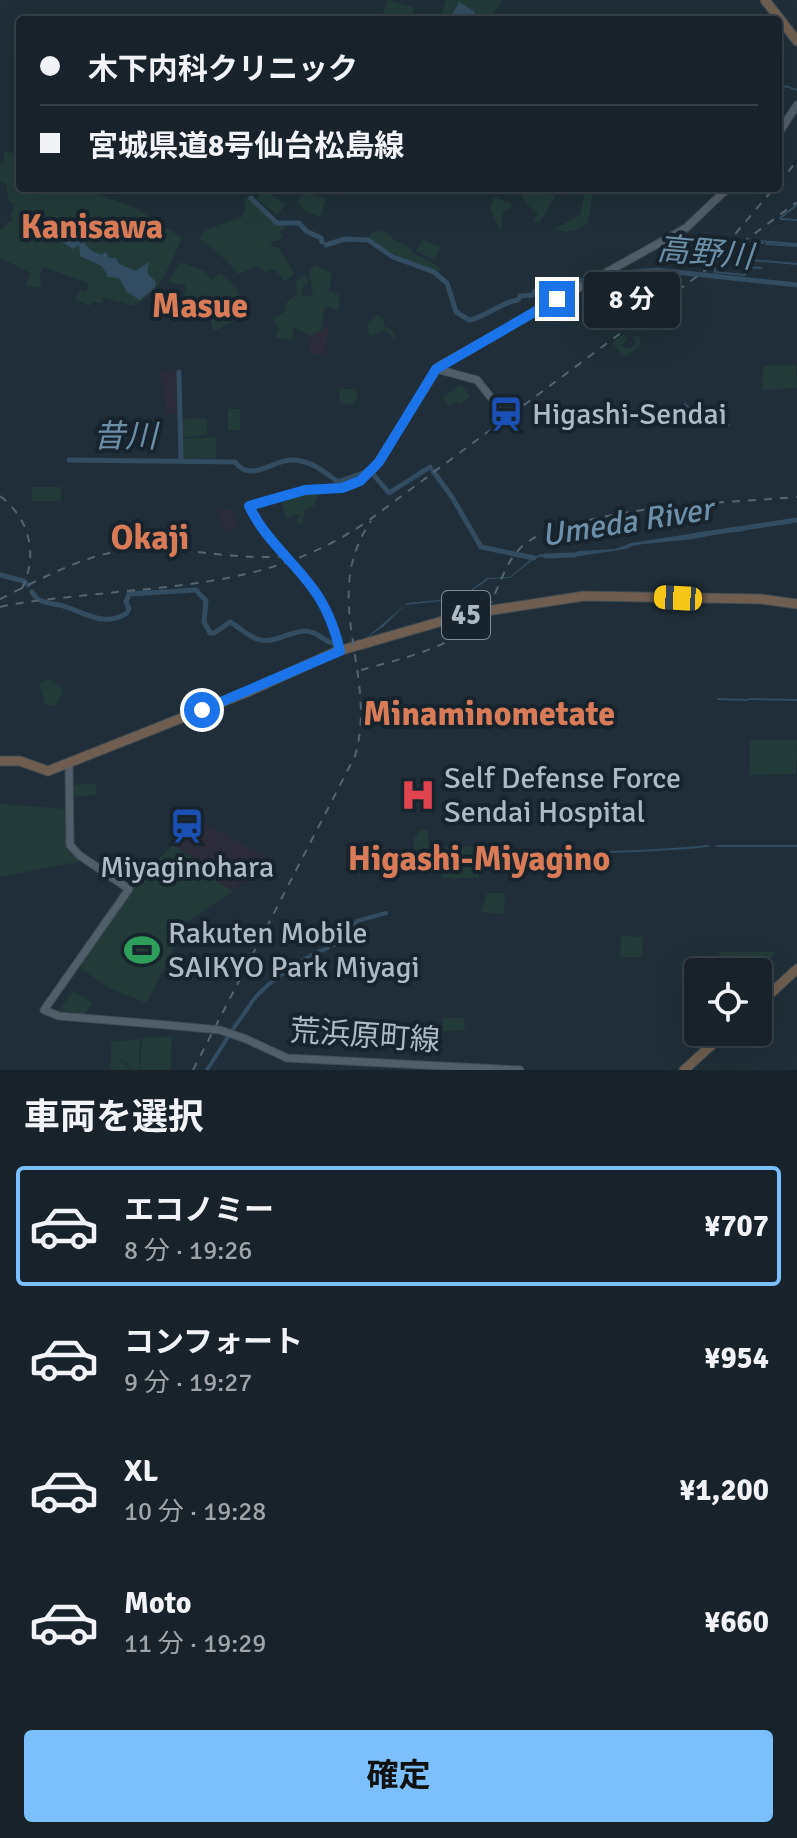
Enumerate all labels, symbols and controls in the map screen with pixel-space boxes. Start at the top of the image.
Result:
text: 木下内科クリニック [88,51,358,88]
text: 宮城県道8号仙台松島線 [88,128,404,165]
district label: Kanisawa [21,206,163,248]
water label: 高野川 [655,229,757,277]
callout: 8 分 [585,271,681,327]
route end [539,281,575,317]
text: 8 分 [609,284,655,316]
district label: Masue [152,285,248,327]
station icon: Higashi-Sendai [487,395,525,433]
place label: Higashi-Sendai [532,396,727,433]
water label: 昔川 [93,417,160,456]
water label: Umeda River [539,489,719,555]
district label: Okaji [111,517,189,559]
car [653,585,703,611]
road number: 45 [442,591,490,639]
route start [184,692,220,728]
district label: Minaminometate [363,693,615,735]
place label: Self Defense Force Sendai Hospital [444,760,681,831]
hospital icon: Self Defense Force Sendai Hospital [399,776,437,814]
station icon: Miyaginohara [168,807,206,845]
district label: Higashi-Miyagino [348,838,610,880]
place label: Miyaginohara [100,849,274,886]
place label: Rakuten Mobile SAIKYO Park Miyagi [168,915,420,986]
sports icon: Rakuten Mobile SAIKYO Park Miyagi [123,931,161,969]
map controls [684,958,772,1046]
button: locate [684,958,772,1046]
street label: 荒浜原町線 [289,1012,441,1060]
text: 車両を選択 [24,1095,204,1140]
icon: car [28,1190,100,1262]
text: エコノミー [124,1192,274,1229]
text: ¥707 [704,1208,769,1245]
text: 8 分 · 19:26 [124,1235,252,1267]
icon: car [28,1322,100,1394]
text: コンフォート [124,1324,303,1361]
text: ¥954 [704,1340,769,1377]
text: 9 分 · 19:27 [124,1367,252,1399]
text: XL [124,1453,158,1490]
icon: car [28,1454,100,1526]
text: ¥1,200 [679,1472,769,1509]
text: 10 分 · 19:28 [124,1496,266,1528]
text: Moto [124,1585,191,1622]
icon: car [28,1586,100,1658]
text: ¥660 [704,1604,769,1641]
text: 11 分 · 19:29 [124,1628,266,1660]
button: 確定 [24,1730,773,1822]

